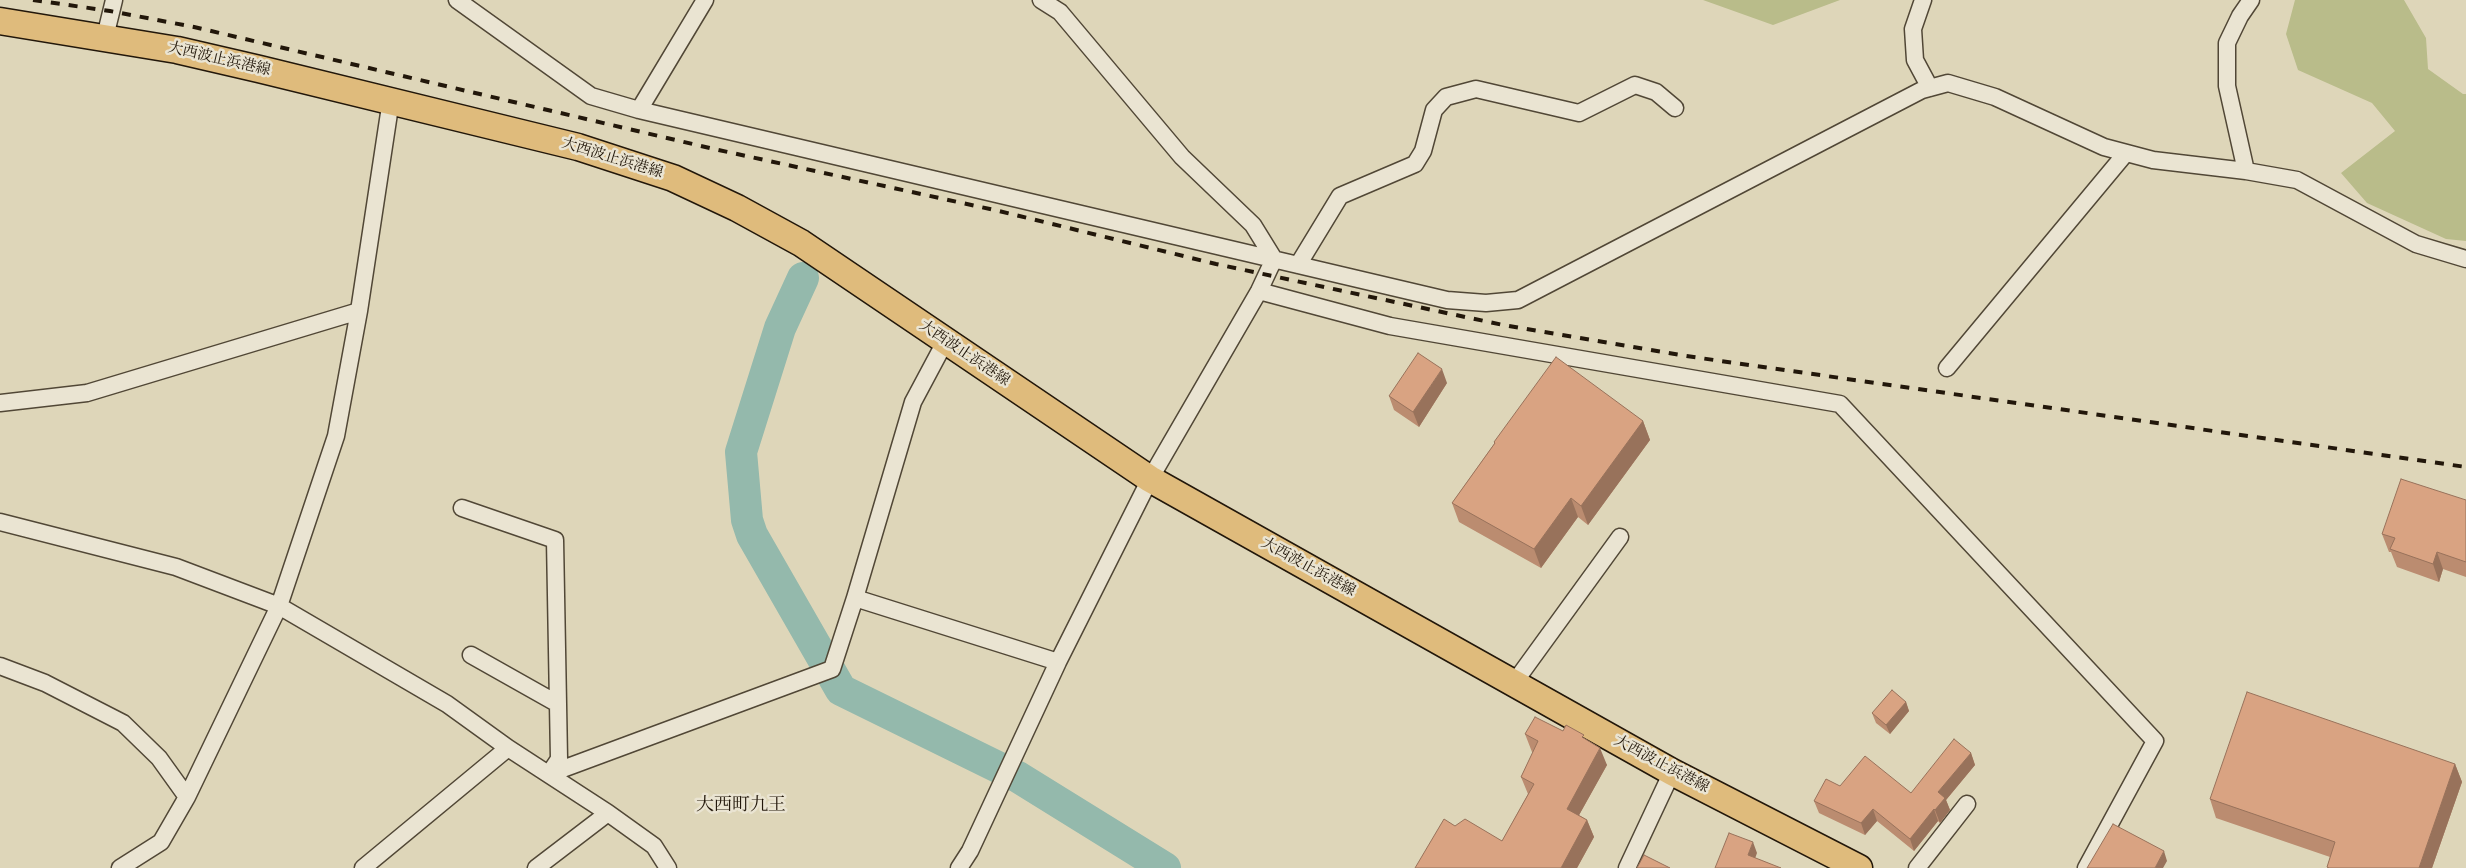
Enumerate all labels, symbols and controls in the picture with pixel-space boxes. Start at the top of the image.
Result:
street label: 大西波止浜港線 [166,39,272,81]
street label: 大西波止浜港線 [559,135,665,183]
street label: 大西波止浜港線 [915,317,1013,391]
street label: 大西波止浜港線 [1258,535,1358,601]
street label: 大西波止浜港線 [1610,732,1712,798]
district label: 大西町九王 [696,795,786,817]

